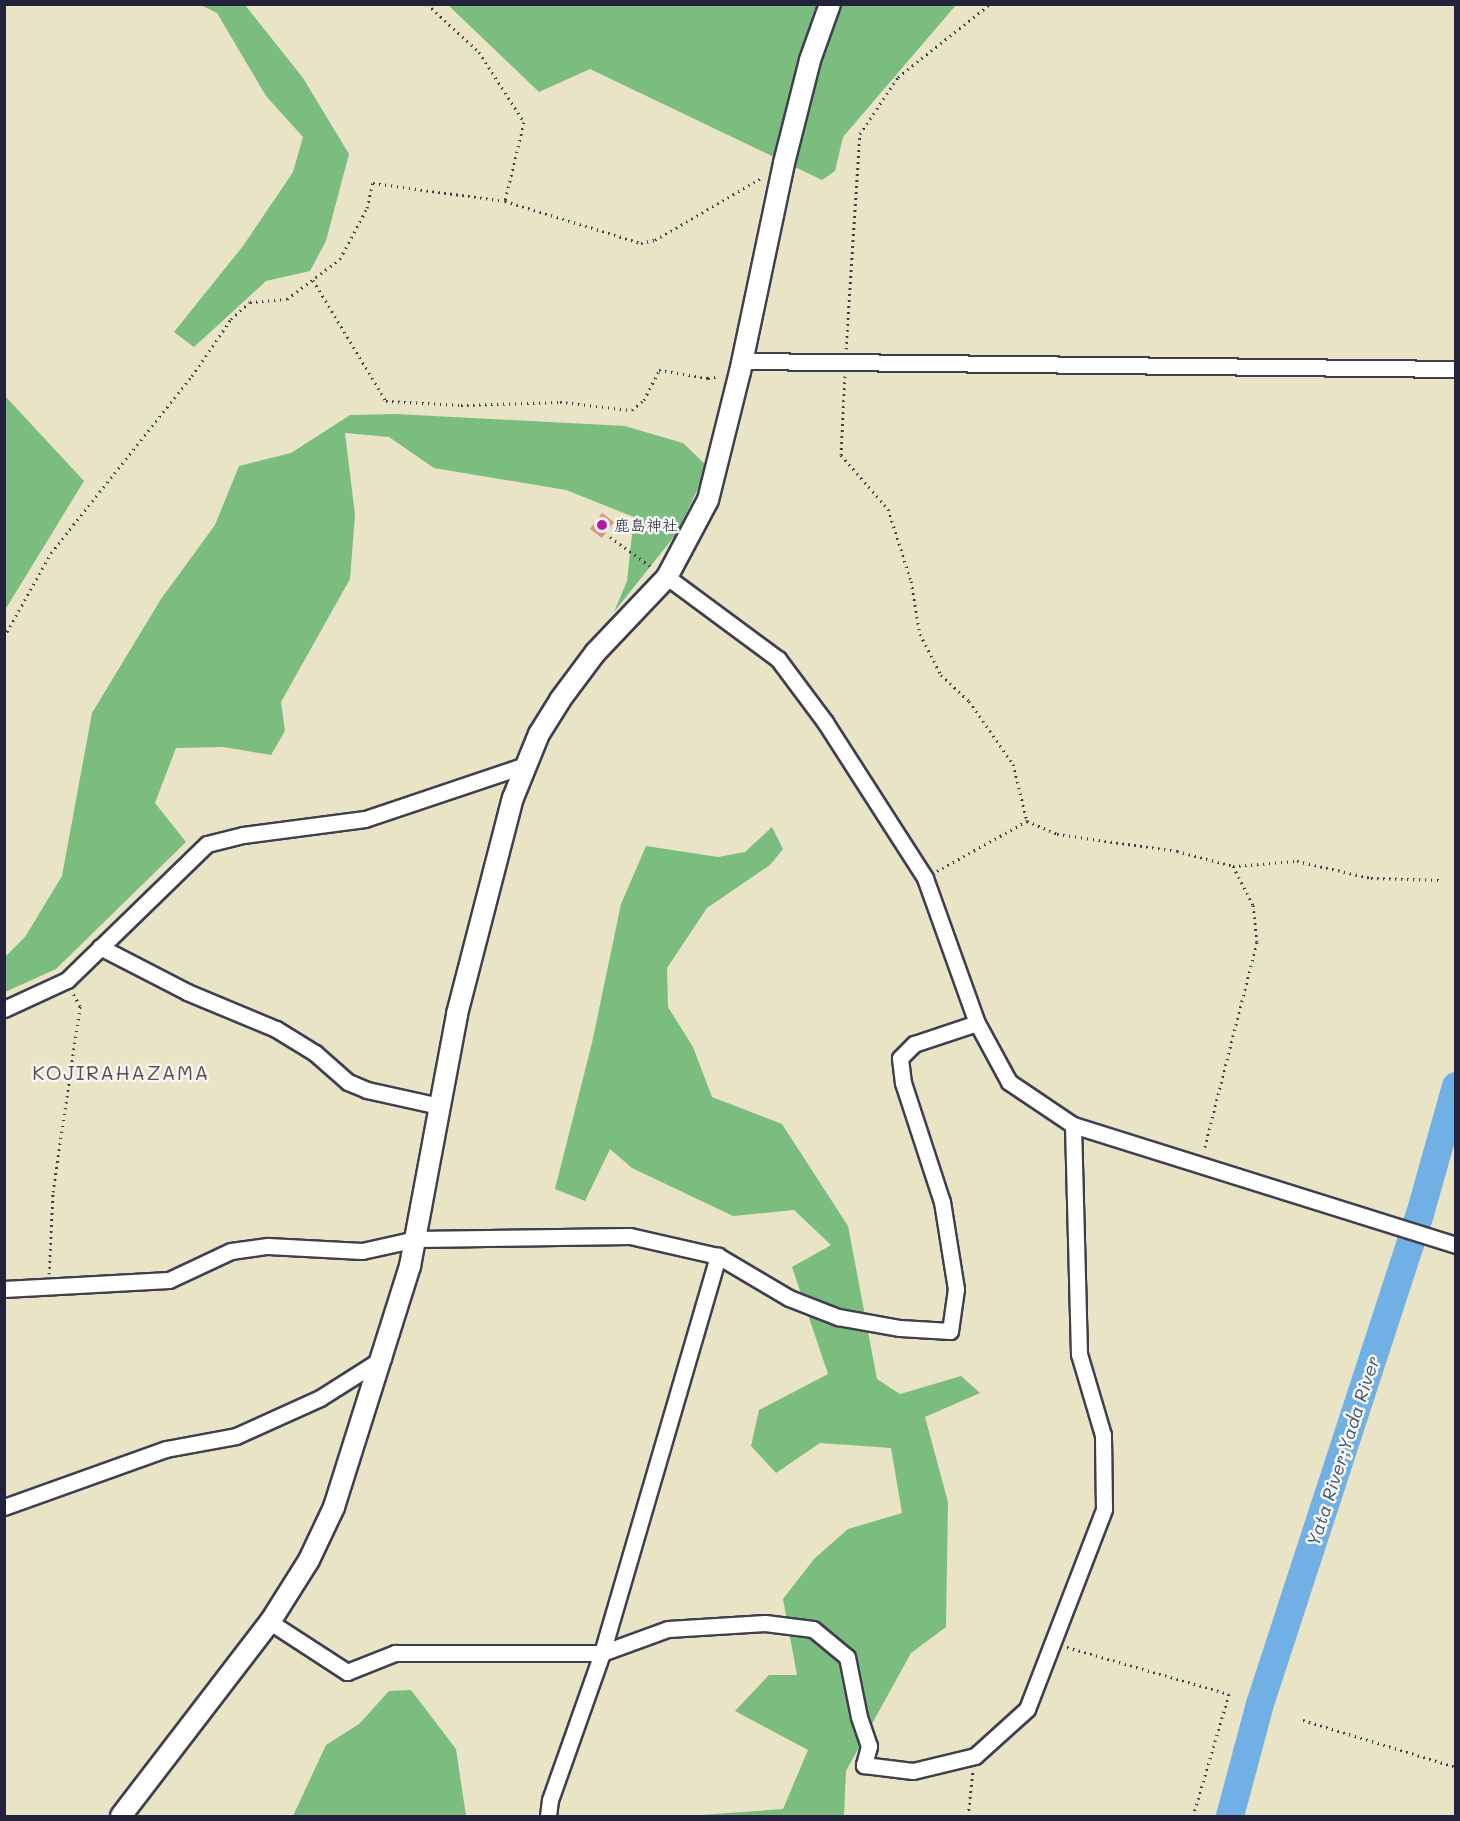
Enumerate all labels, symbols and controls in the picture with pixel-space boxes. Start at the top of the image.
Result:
place label: 鹿島神社 [614,515,678,535]
marker: 鹿島神社 [595,518,609,532]
district label: KOJIRAHAZAMA [32,1060,210,1084]
water label: Yata River;Yada River [1302,1353,1384,1549]

